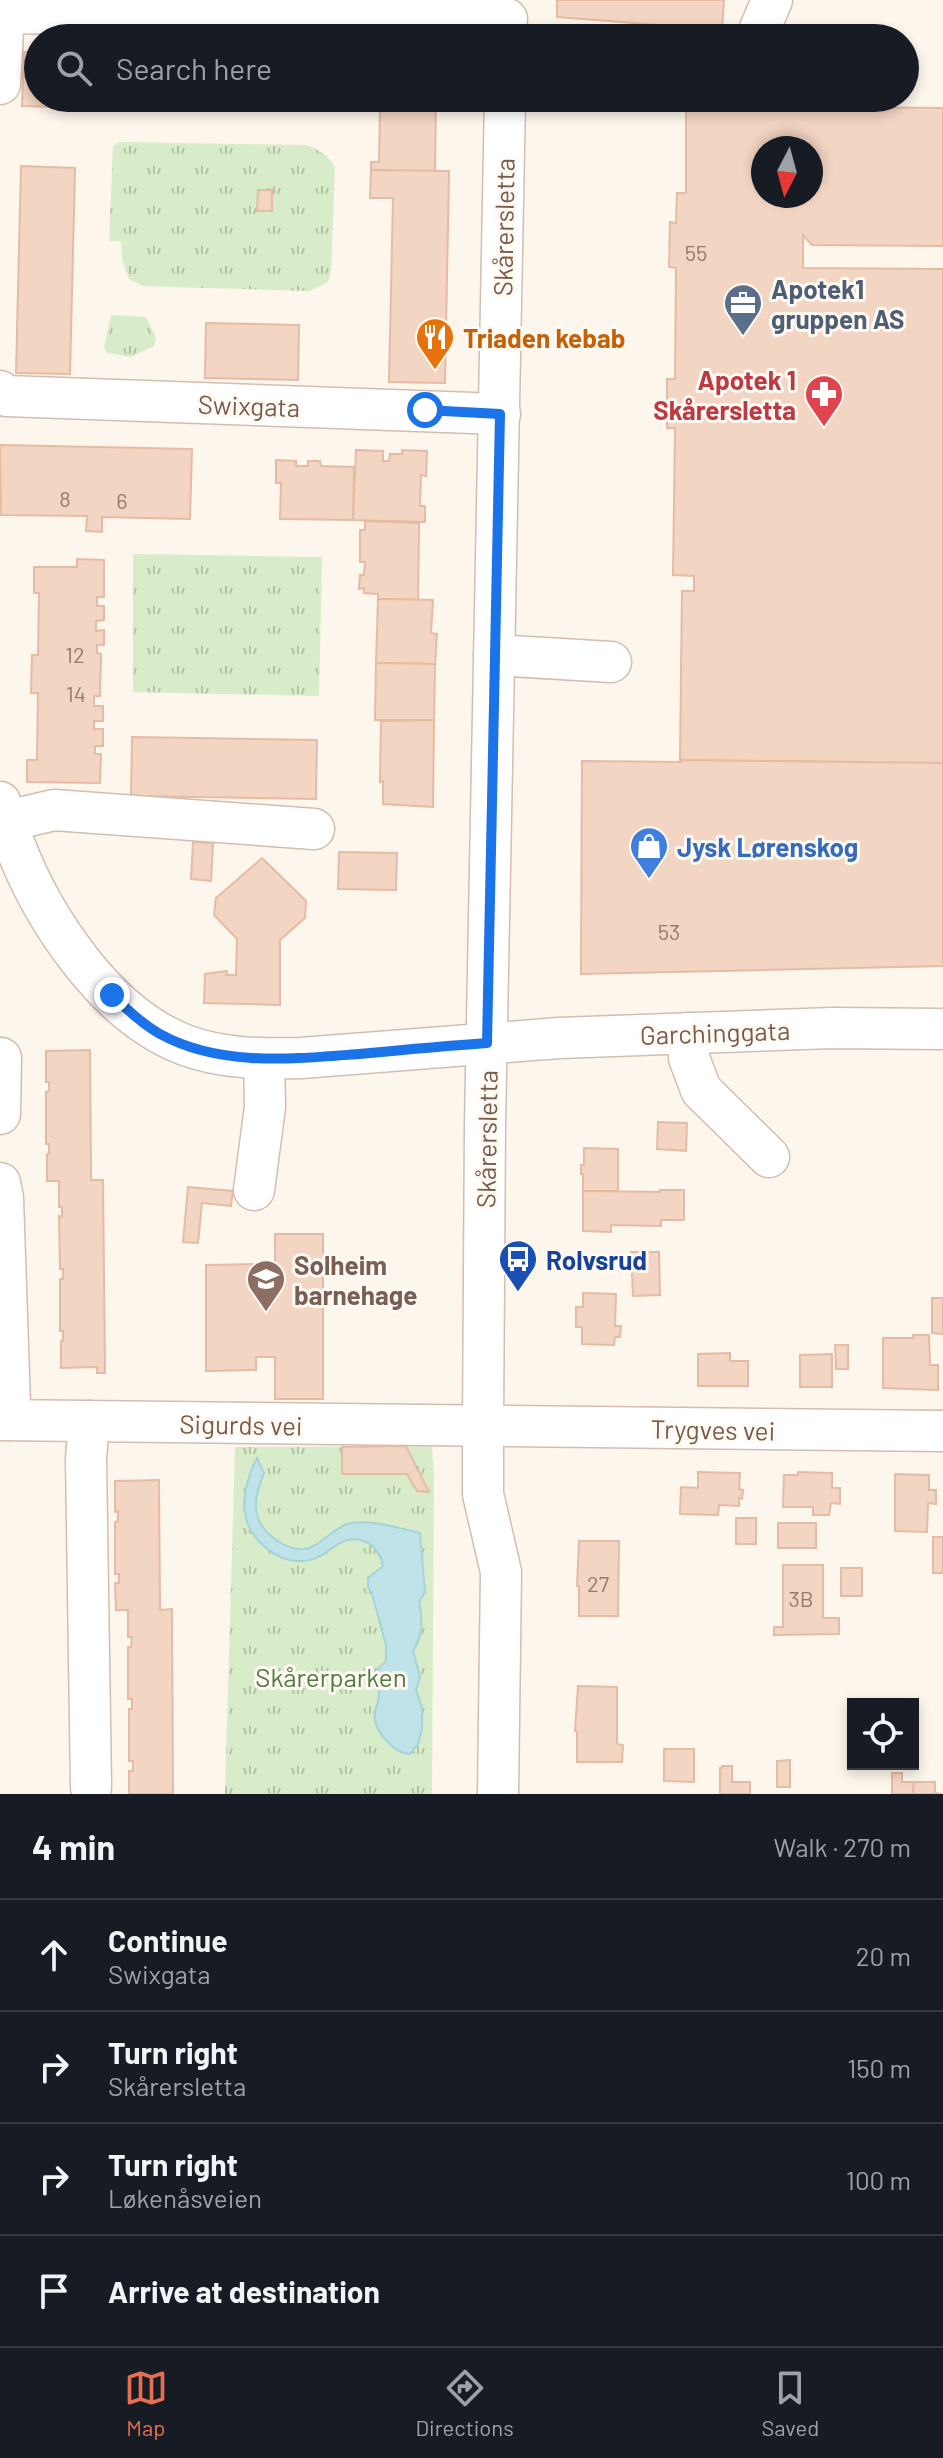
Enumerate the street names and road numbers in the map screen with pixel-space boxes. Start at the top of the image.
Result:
street label: Skårersletta [486,158,520,296]
street label: Swixgata [197,388,301,422]
street label: Garchinggata [639,1014,791,1050]
street label: Skårersletta [469,1070,503,1208]
street label: Sigurds vei [179,1407,303,1441]
street label: Trygves vei [650,1412,776,1446]

